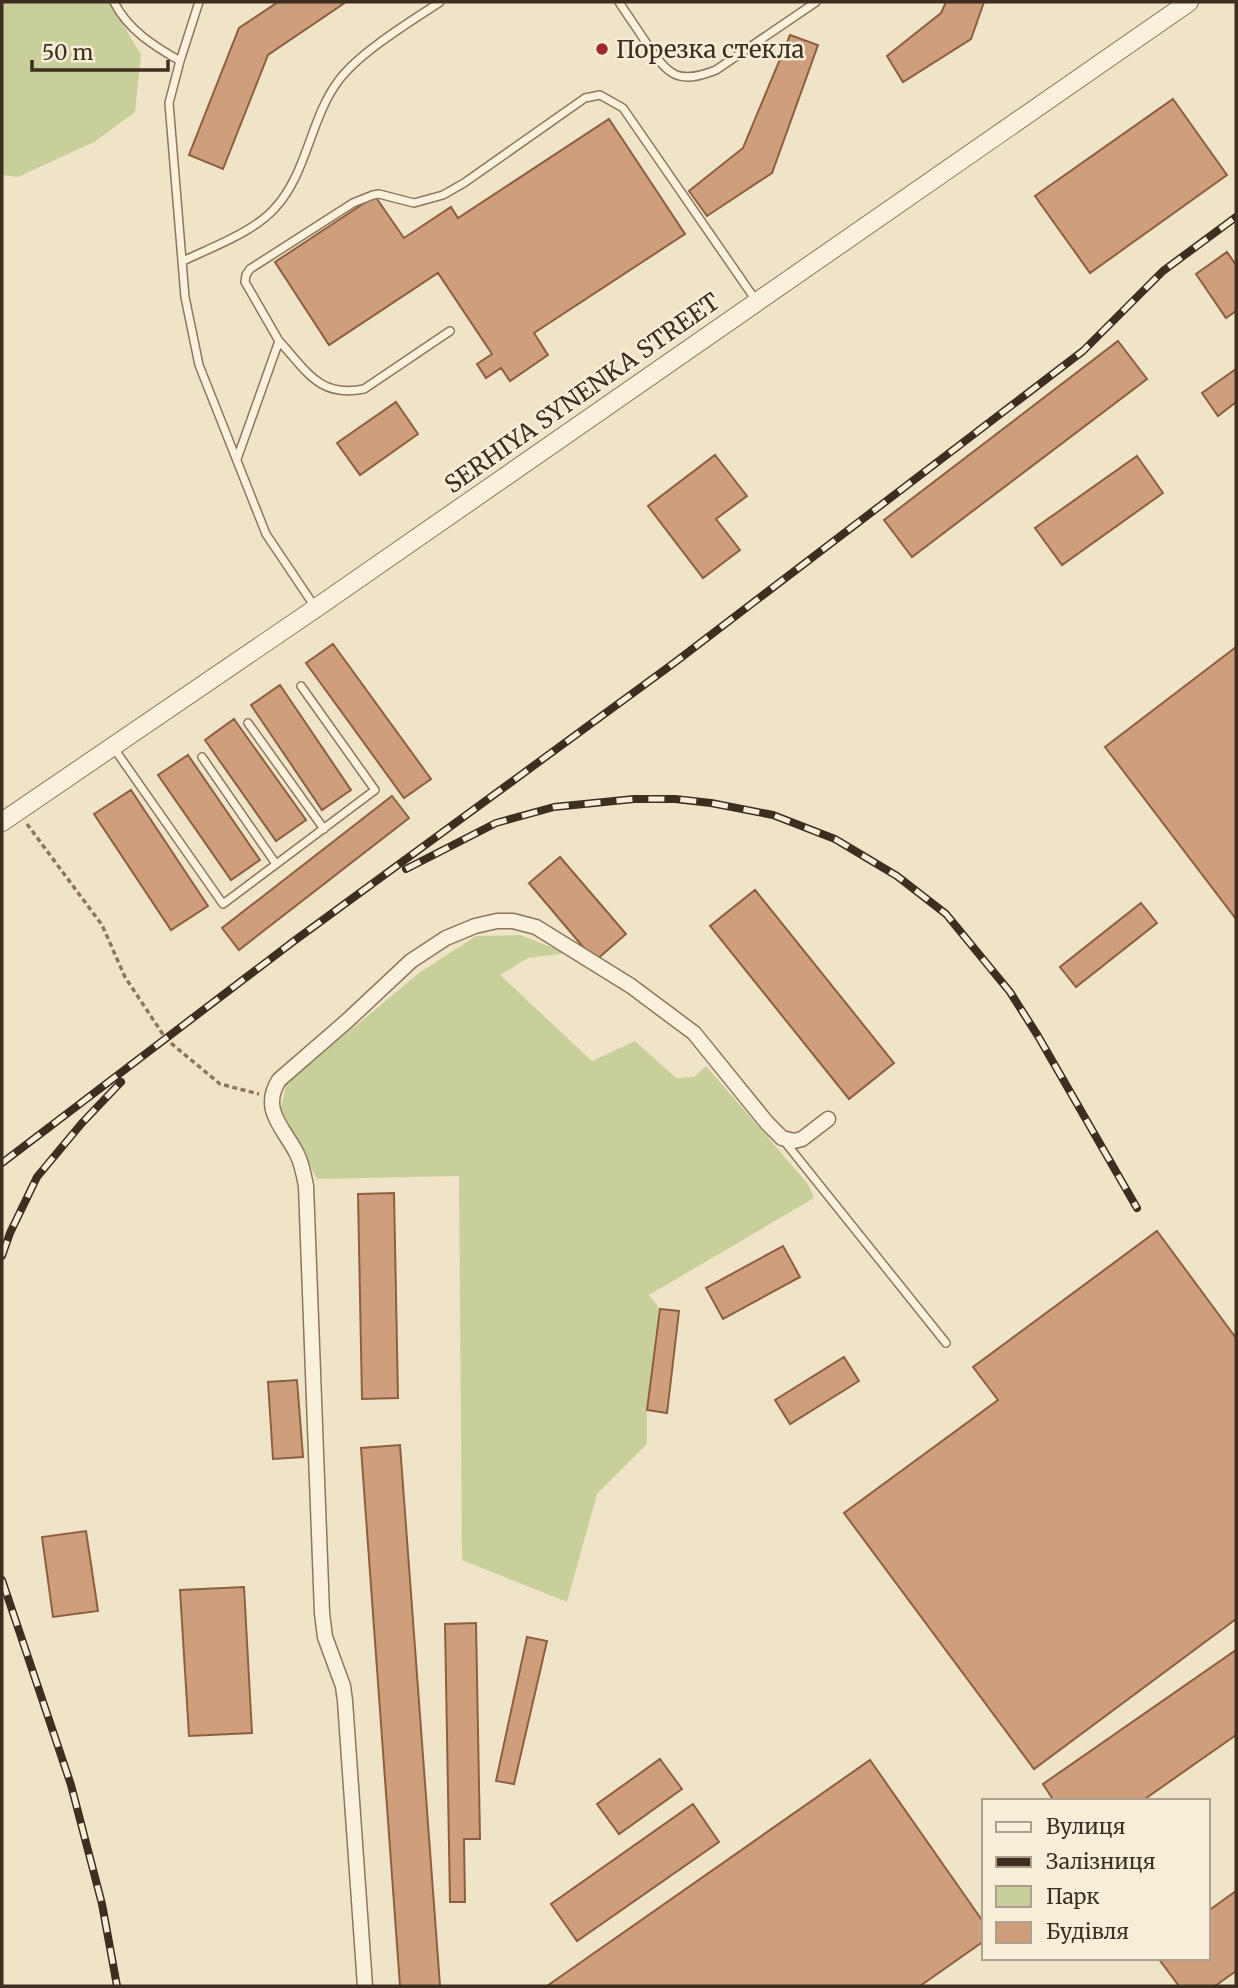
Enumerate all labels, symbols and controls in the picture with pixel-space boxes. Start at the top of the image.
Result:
scale bar [32,28,168,72]
place label: Порезка стекла [616,34,804,65]
text: 50 m [42,39,93,66]
marker: Порезка стекла [594,41,610,57]
street label: SERHIYA SYNENKA STREET [438,286,726,500]
legend [982,1799,1210,1960]
text: Вулиця [1046,1813,1126,1840]
text: Залізниця [1046,1848,1156,1875]
text: Парк [1046,1883,1100,1910]
text: Будівля [1046,1918,1129,1945]

